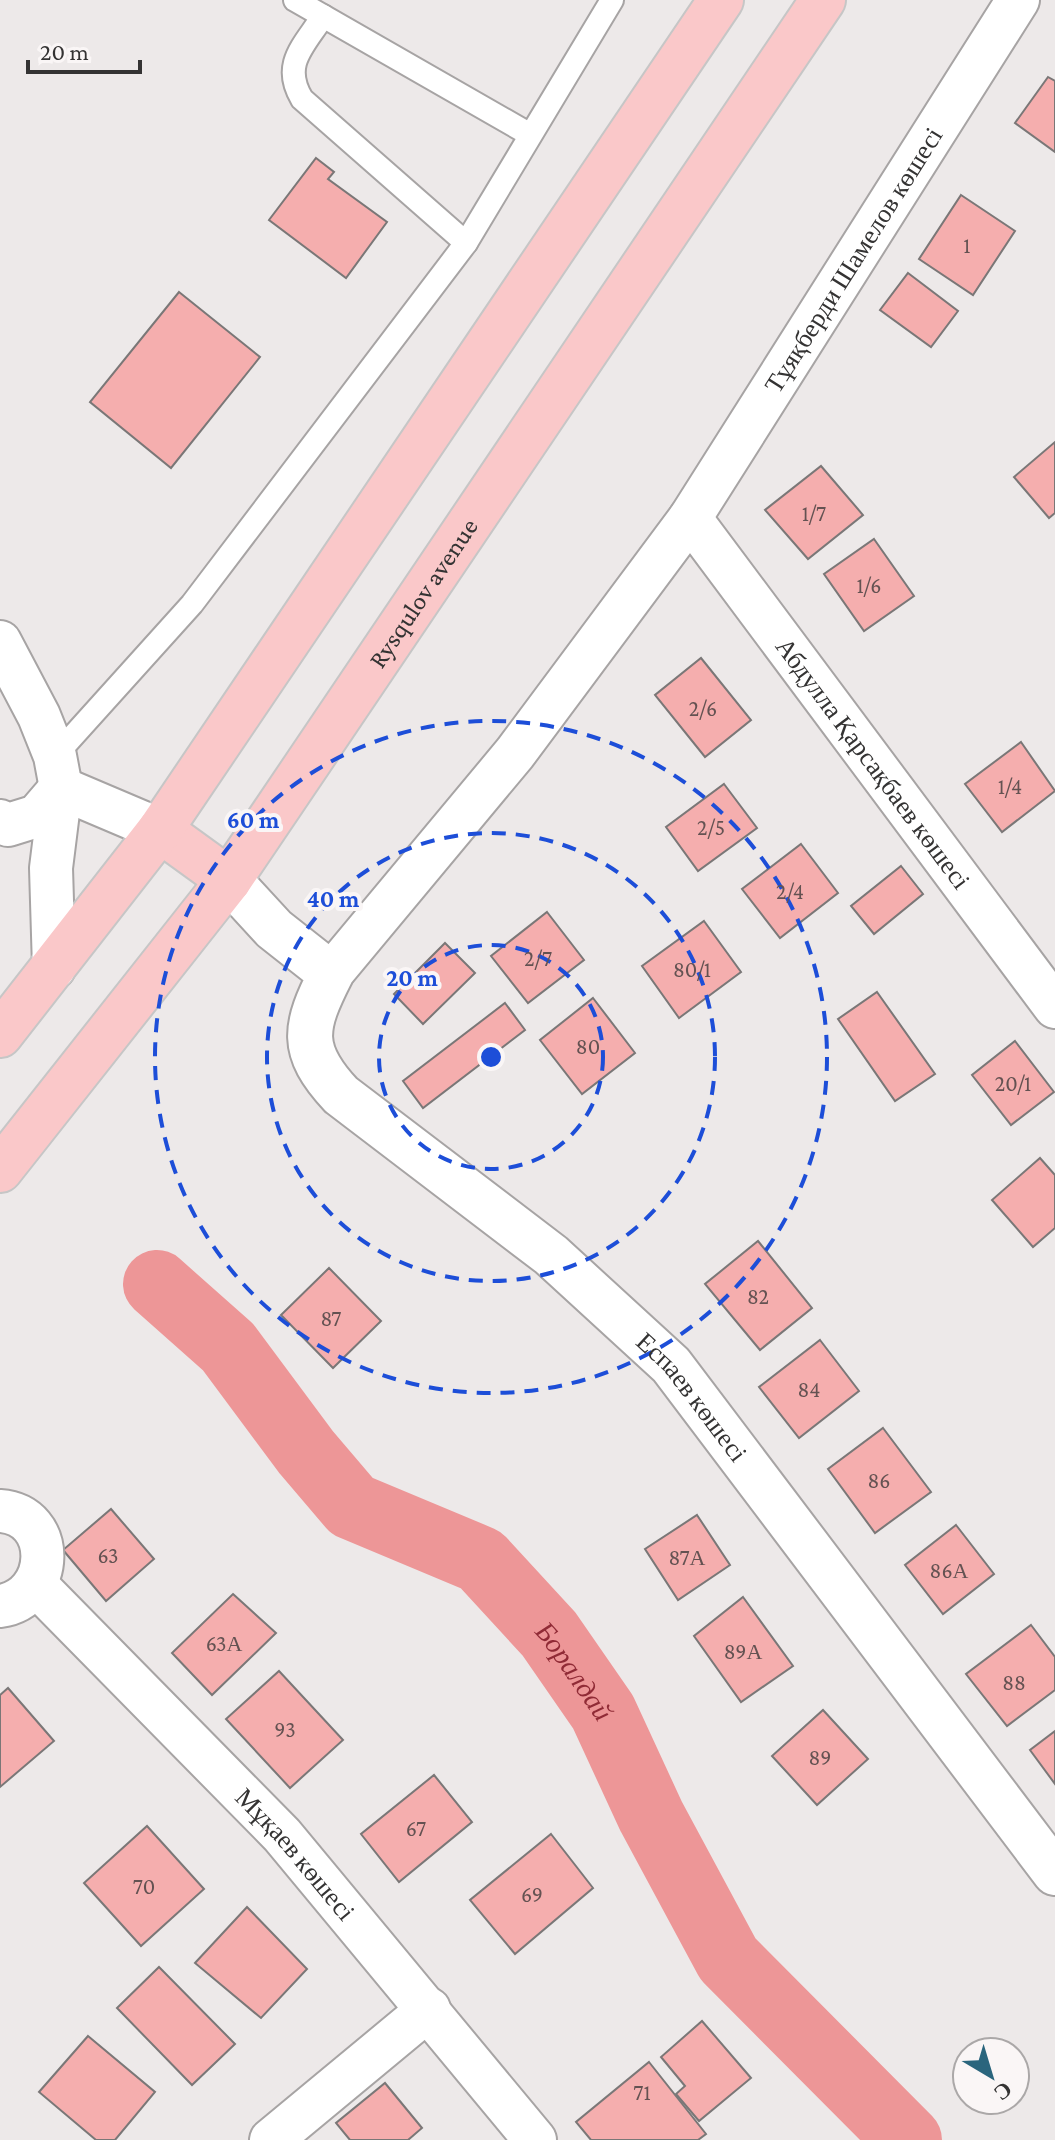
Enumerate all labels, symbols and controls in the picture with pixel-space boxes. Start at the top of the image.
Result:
scale bar [28,24,140,74]
text: 20 m [40,38,89,65]
street label: Тұяқберди Шамелов көшесі [759,122,948,398]
house number: 1 [963,233,971,258]
house number: 1/7 [802,501,826,526]
street label: Rysqulov avenue [362,513,484,673]
house number: 1/6 [857,573,881,598]
street label: Абдулла Қарсақбаев көшесі [770,632,976,894]
house number: 2/6 [689,696,717,721]
house number: 1/4 [998,774,1022,799]
text: 60 m [227,806,280,833]
house number: 2/5 [697,815,725,840]
house number: 2/4 [776,879,804,904]
text: 40 m [307,885,360,912]
house number: 2/7 [524,946,552,971]
house number: 80/1 [673,957,711,982]
text: 20 m [386,964,439,991]
house number: 80 [576,1034,600,1059]
centre of rings [477,1043,505,1071]
house number: 20/1 [995,1071,1031,1096]
house number: 82 [747,1284,769,1309]
house number: 87 [320,1306,342,1331]
street label: Еспаев көшесі [631,1326,753,1467]
house number: 84 [797,1377,821,1402]
house number: 86 [867,1468,891,1493]
house number: 63 [98,1543,118,1568]
house number: 87А [669,1545,706,1570]
house number: 86А [930,1558,969,1583]
water label: Боралдай [529,1614,619,1726]
house number: 63А [206,1631,242,1656]
house number: 89А [724,1639,762,1664]
house number: 88 [1002,1670,1026,1695]
house number: 93 [274,1717,296,1742]
house number: 89 [809,1745,831,1770]
street label: Мұқаев көшесі [230,1782,361,1926]
house number: 67 [406,1816,426,1841]
house number: 70 [133,1874,155,1899]
house number: 69 [521,1882,543,1907]
north arrow [951,2036,1031,2116]
text: С [989,2077,1017,2106]
house number: 71 [633,2080,651,2105]

